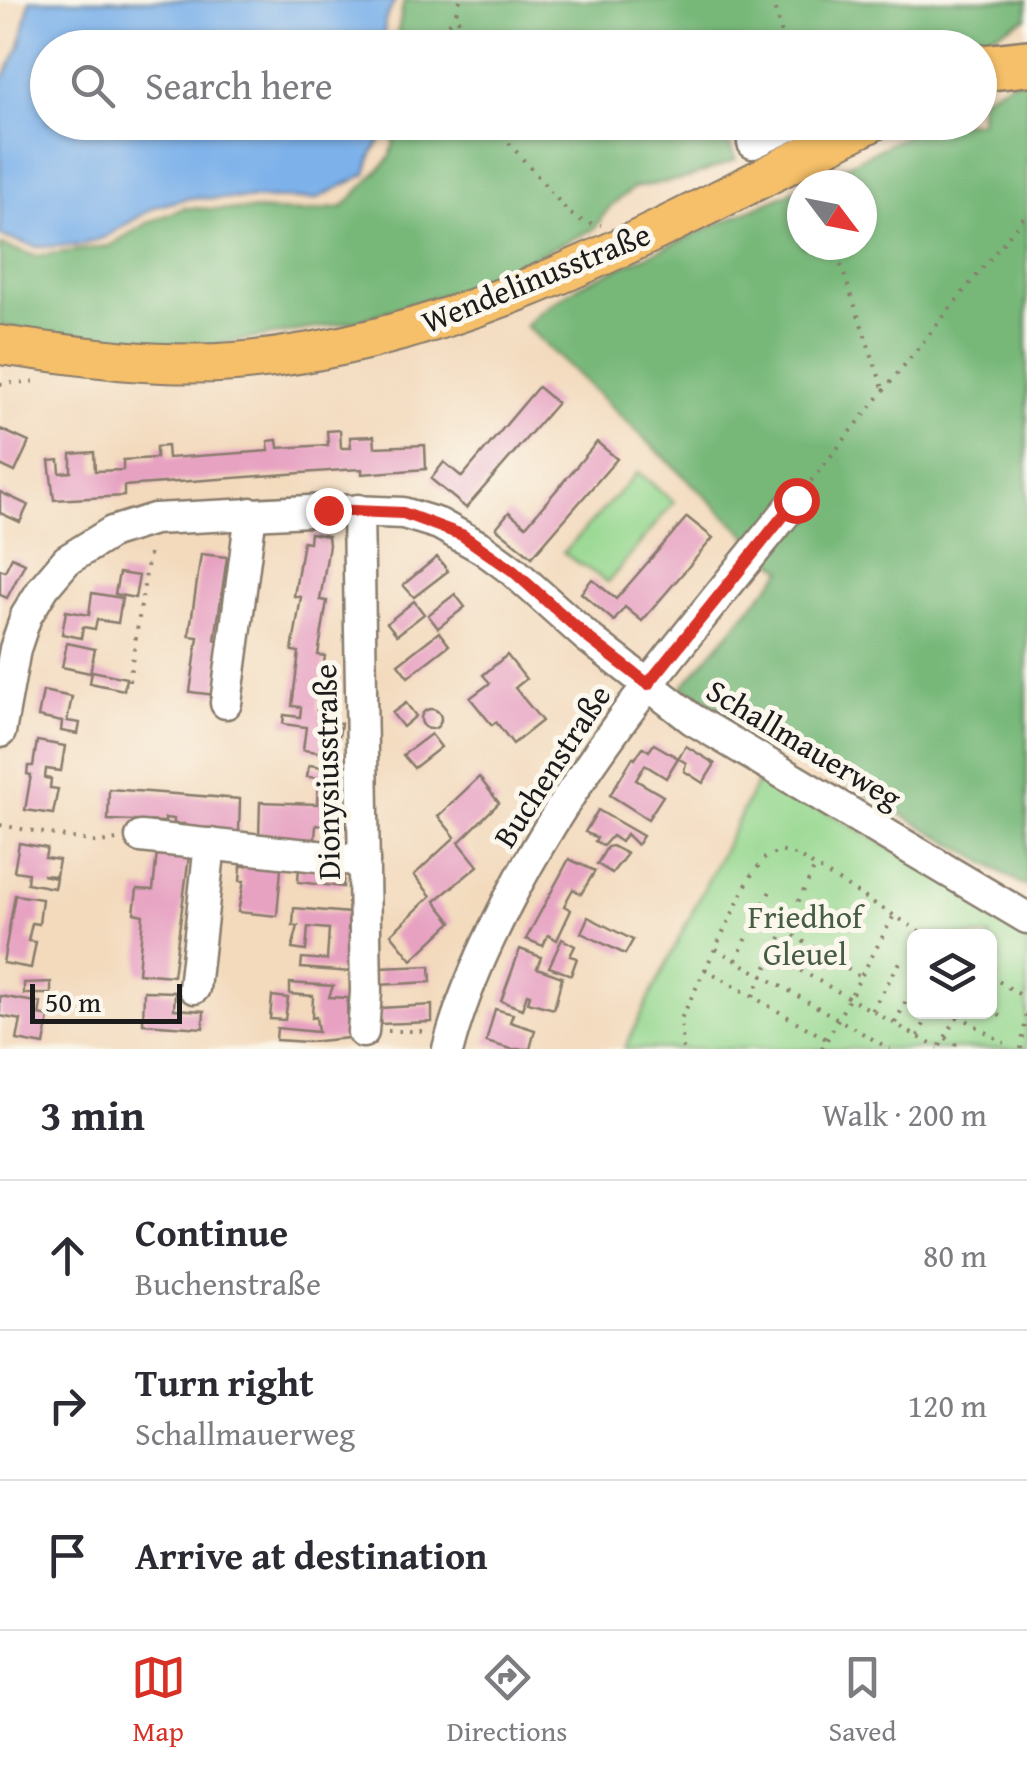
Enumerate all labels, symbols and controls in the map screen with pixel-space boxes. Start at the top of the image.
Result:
search box [30,30,997,140]
text: Search here [145,57,333,113]
icon: search [65,58,120,113]
north arrow [787,170,877,260]
street label: Wendelinusstraße [414,210,657,345]
route start [774,478,820,524]
route end [306,488,352,534]
street label: Dionysiusstraße [301,664,352,880]
street label: Schallmauerweg [698,667,911,820]
street label: Buchenstraße [481,675,622,856]
park label: Friedhof Gleuel [748,893,866,977]
map controls [907,929,997,1019]
button: layers [907,929,997,1019]
scale bar [30,979,182,1024]
text: 50 m [45,981,101,1022]
text: 3 min [40,1084,145,1145]
text: Walk · 200 m [822,1091,987,1138]
text: Continue [135,1204,288,1260]
icon: ahead [40,1228,95,1283]
text: 80 m [923,1232,987,1279]
text: Buchenstraße [135,1260,321,1307]
text: Turn right [135,1354,314,1410]
icon: right [40,1378,95,1433]
text: 120 m [908,1382,987,1429]
text: Schallmauerweg [135,1410,355,1457]
text: Arrive at destination [135,1527,488,1583]
icon: arrive [40,1528,95,1583]
tab: Map [131,1650,186,1751]
tab: Directions [447,1650,567,1751]
tab: Saved [829,1650,896,1751]

